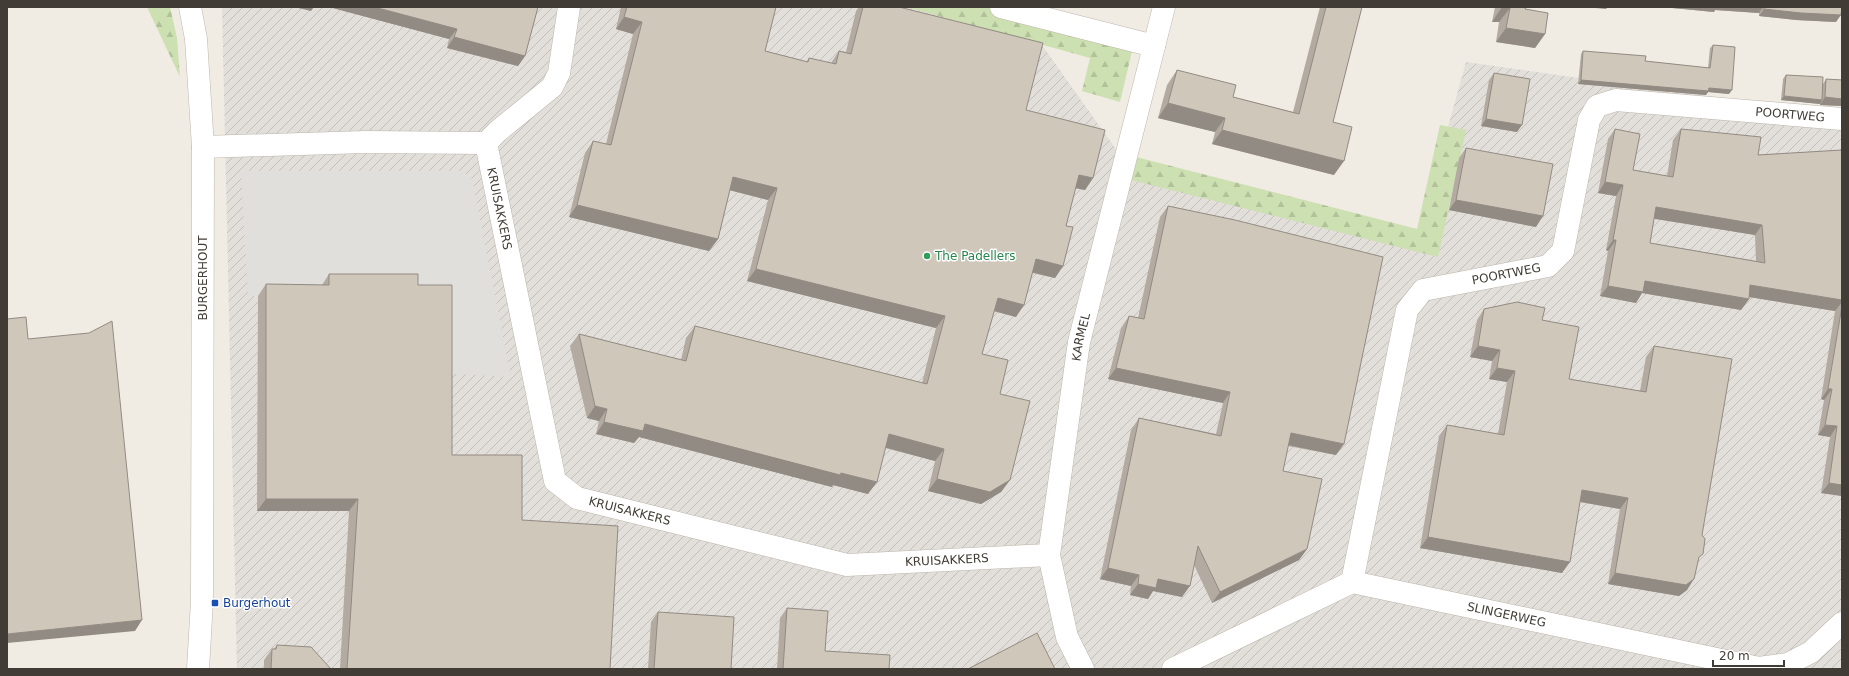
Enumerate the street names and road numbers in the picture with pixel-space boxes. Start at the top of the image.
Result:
street label: POORTWEG [1755,105,1826,125]
street label: KRUISAKKERS [484,166,515,251]
street label: BURGERHOUT [196,235,210,321]
street label: POORTWEG [1471,261,1542,287]
street label: KARMEL [1069,311,1093,362]
street label: KRUISAKKERS [587,494,672,528]
street label: KRUISAKKERS [905,551,989,569]
street label: SLINGERWEG [1466,600,1547,630]

